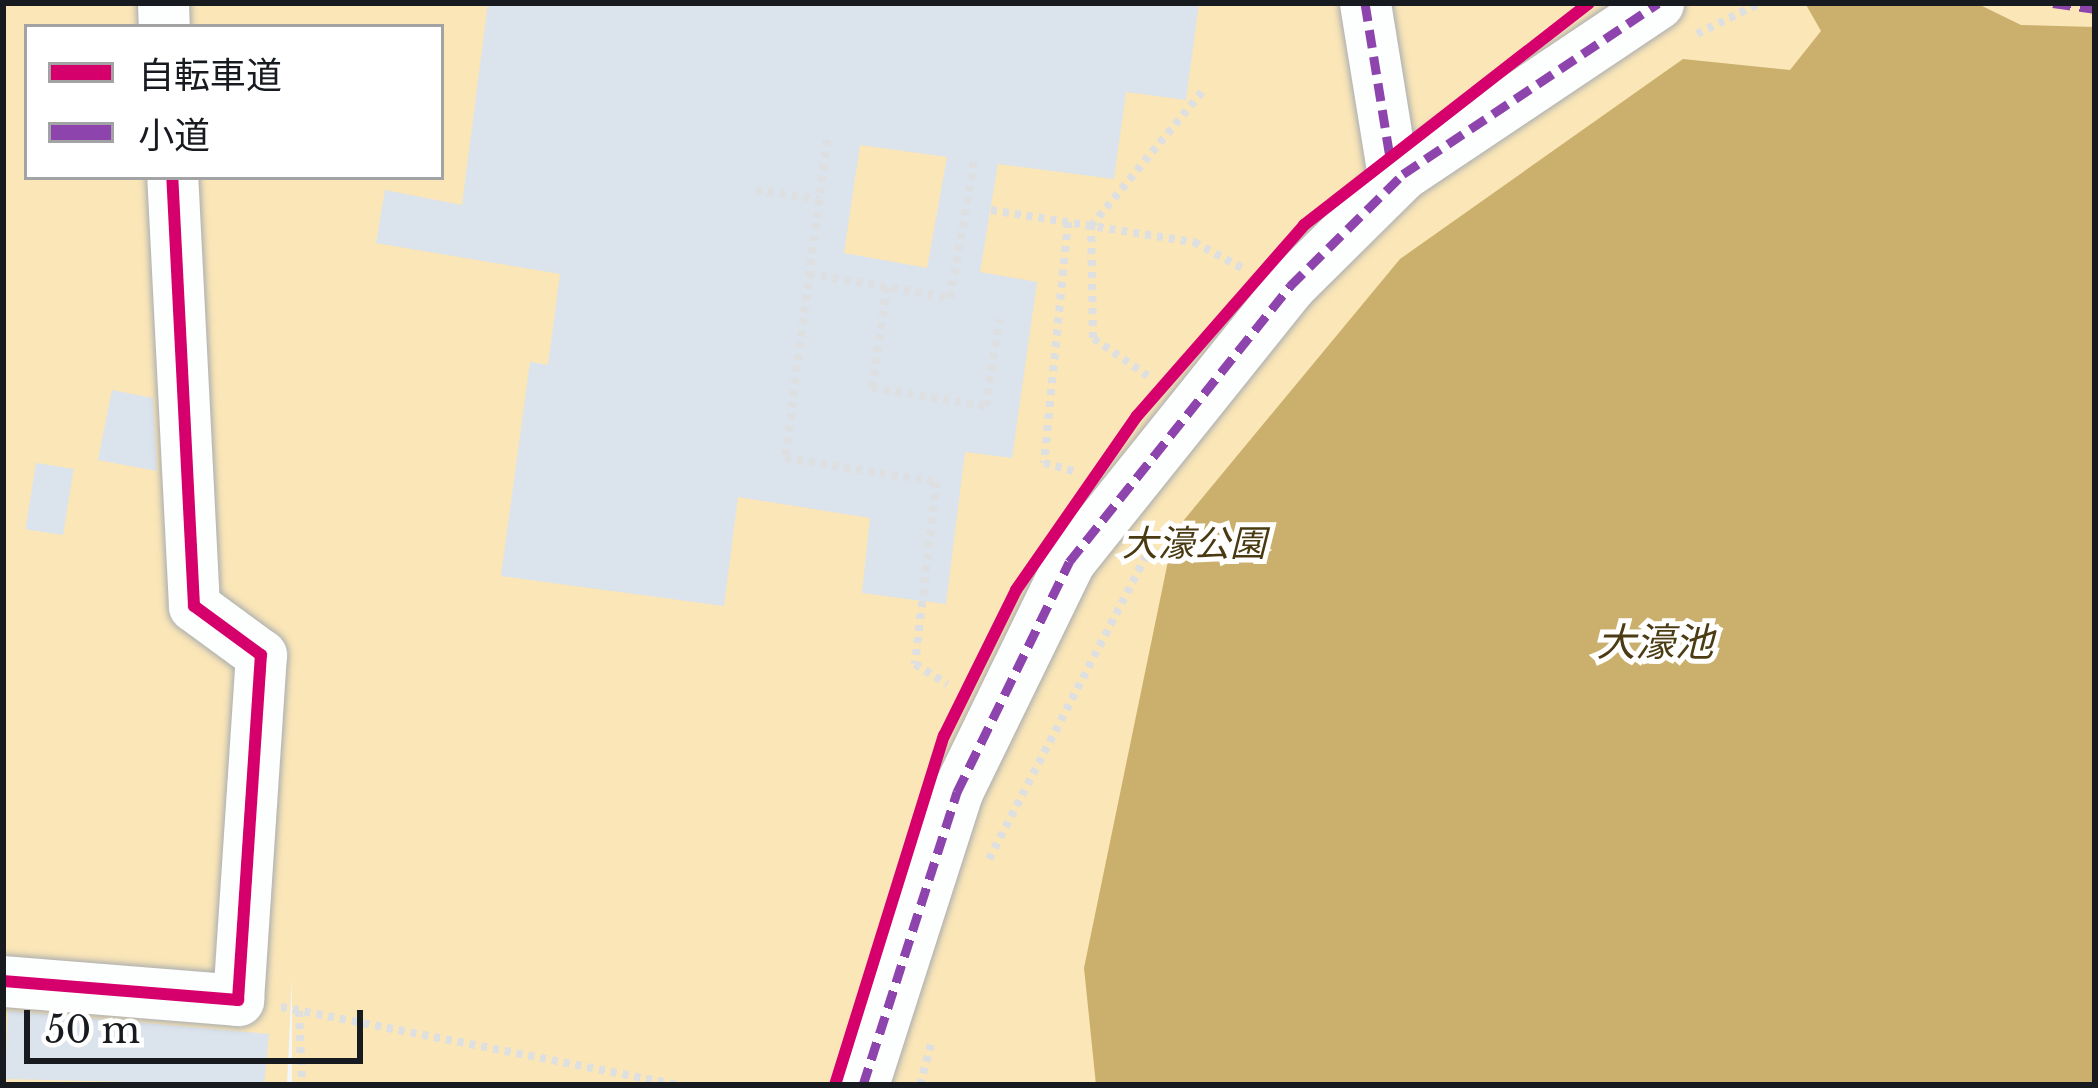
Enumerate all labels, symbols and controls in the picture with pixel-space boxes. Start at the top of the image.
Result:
legend [24,24,444,180]
text: 自転車道 [138,53,282,98]
text: 小道 [138,113,210,158]
park label: 大濠公園 [1122,522,1266,566]
water label: 大濠池 [1597,620,1713,666]
scale bar [30,986,369,1060]
text: 50 m [45,1008,140,1053]

